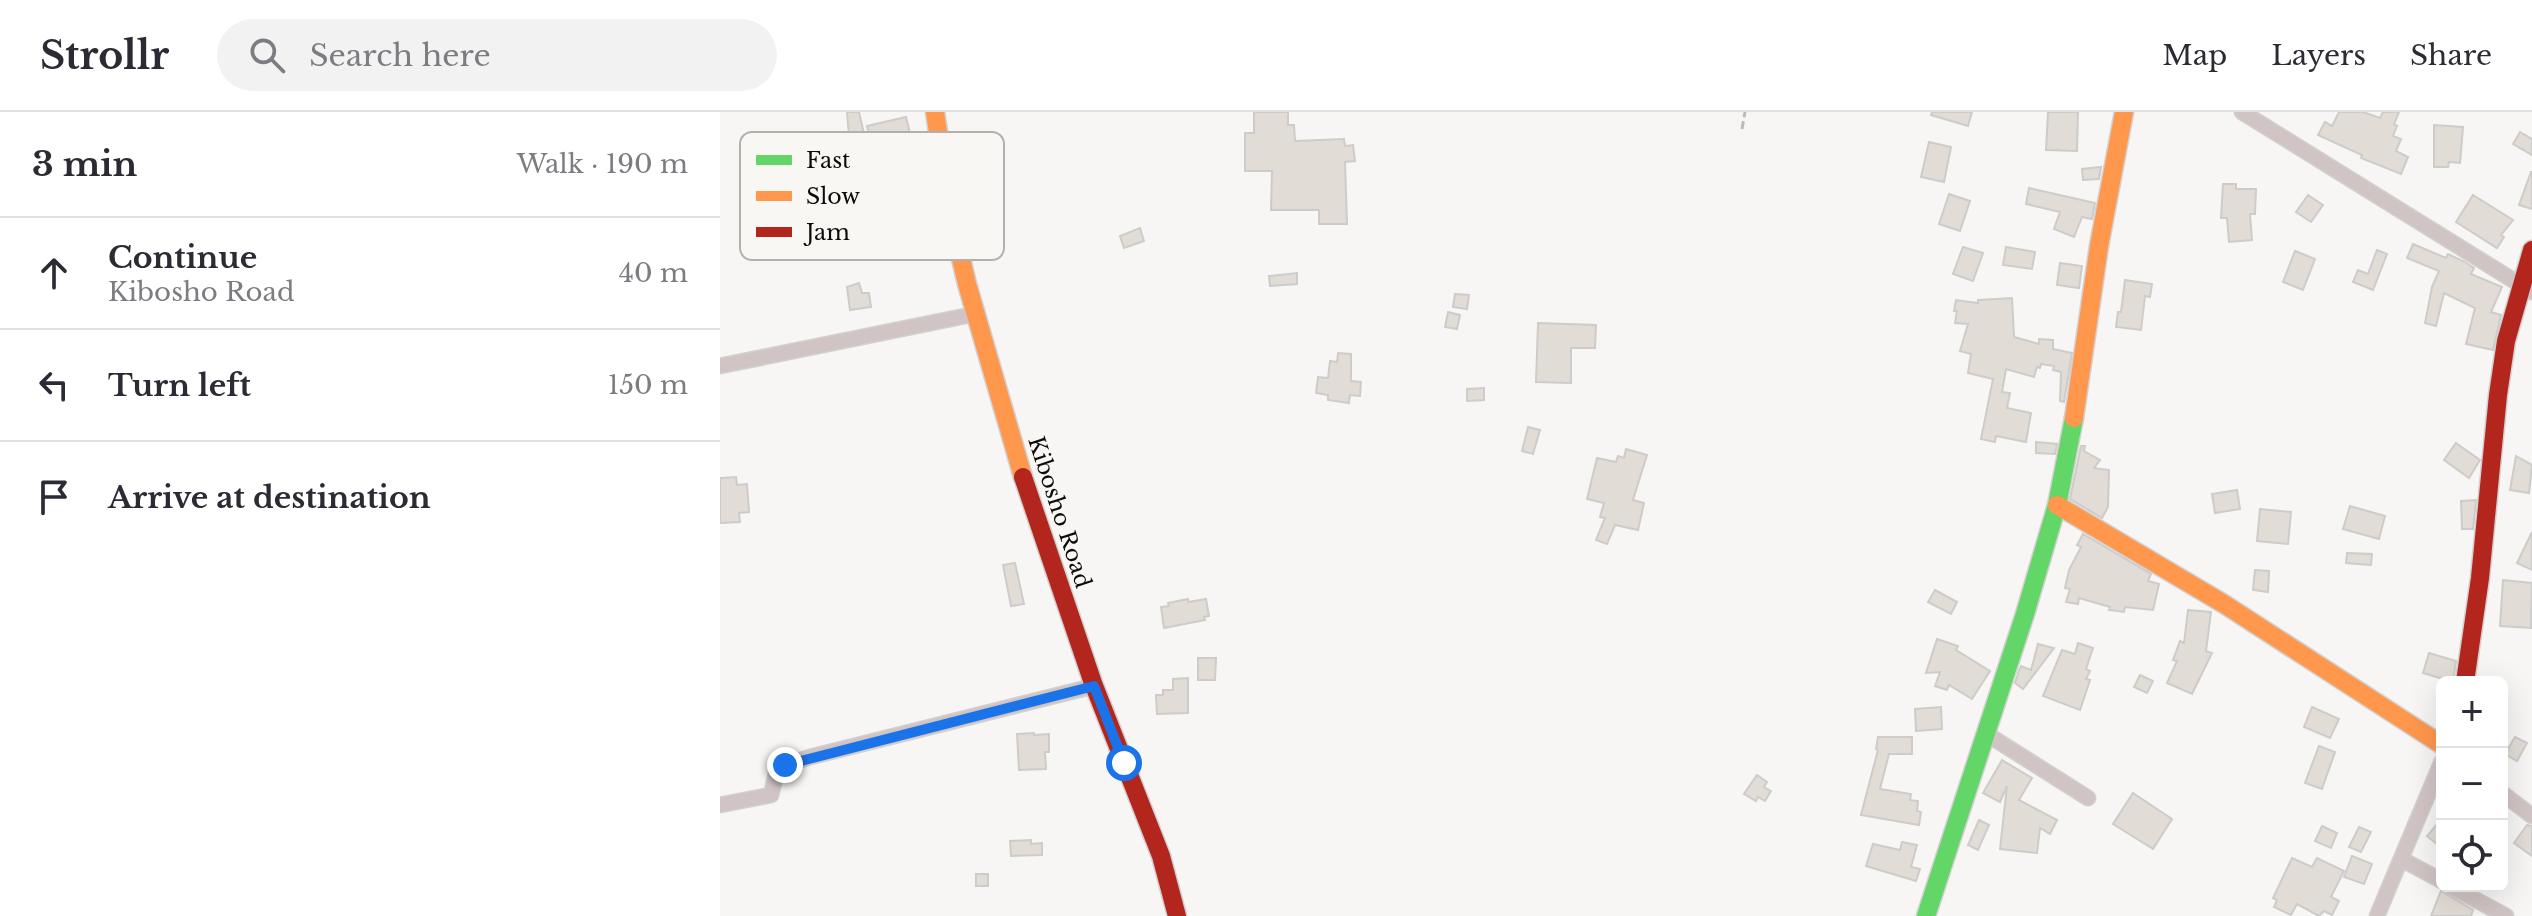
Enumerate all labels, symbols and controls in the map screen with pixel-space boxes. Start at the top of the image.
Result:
search box [217,19,777,91]
text: Strollr [40,32,169,79]
icon: search [245,33,289,77]
text: Search here [309,37,491,74]
text: Map [2162,38,2227,73]
text: Layers [2271,38,2366,73]
text: Share [2410,38,2492,73]
legend [740,132,1004,260]
text: 3 min [32,143,137,185]
text: Fast [806,147,851,174]
text: Walk · 190 m [517,148,688,180]
text: Slow [806,183,860,210]
text: Jam [803,219,850,246]
text: Continue [108,239,257,276]
icon: ahead [32,251,76,295]
text: 40 m [619,257,688,289]
text: Kibosho Road [108,276,294,308]
icon: left [32,363,76,407]
text: Turn left [108,367,251,404]
text: 150 m [608,369,688,401]
street label: Kibosho Road [1022,433,1097,591]
icon: arrive [32,475,76,519]
text: Arrive at destination [108,479,431,516]
map controls [2436,676,2508,892]
button: + [2436,676,2508,748]
route start [1106,745,1142,781]
route end [767,747,803,783]
button: − [2436,748,2508,820]
button: locate [2436,820,2508,892]

